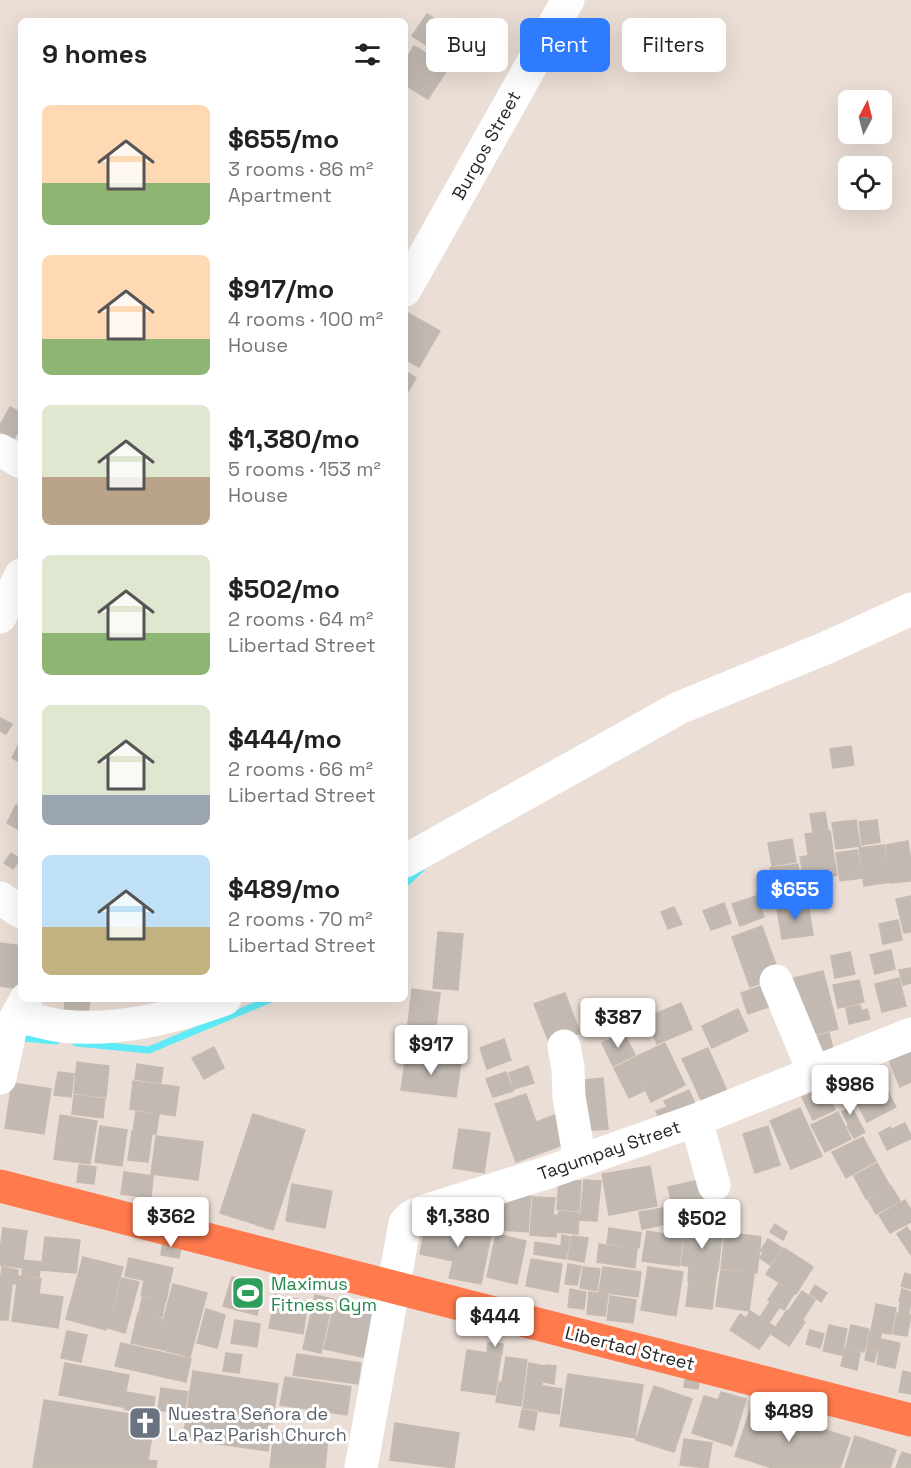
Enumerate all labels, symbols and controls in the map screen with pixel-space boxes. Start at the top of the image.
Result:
chip: Buy [426,18,508,72]
chip: Rent [520,18,610,72]
chip: Filters [622,18,726,72]
text: 9 homes [42,37,147,71]
icon: filters [351,38,384,71]
street label: Burgos Street [447,86,525,204]
north arrow [838,90,892,144]
map controls [838,90,892,210]
text: $655/mo [228,122,339,156]
icon: home [90,129,162,201]
text: 3 rooms · 86 m² [228,156,373,182]
button: locate [838,156,892,210]
text: Apartment [228,182,332,208]
text: $917/mo [228,272,334,306]
icon: home [90,279,162,351]
text: 4 rooms · 100 m² [228,306,383,332]
text: House [228,332,288,358]
text: $1,380/mo [228,422,360,456]
icon: home [90,429,162,501]
text: 5 rooms · 153 m² [228,456,381,482]
text: House [228,482,288,508]
text: $502/mo [228,572,340,606]
icon: home [90,579,162,651]
text: 2 rooms · 64 m² [228,606,373,632]
text: Libertad Street [228,632,376,658]
text: $444/mo [228,722,342,756]
icon: home [90,729,162,801]
text: 2 rooms · 66 m² [228,756,373,782]
text: Libertad Street [228,782,376,808]
pin: $655 [759,870,831,921]
text: $489/mo [228,872,340,906]
text: $655 [771,876,819,902]
icon: home [90,879,162,951]
text: 2 rooms · 70 m² [228,906,372,932]
text: Libertad Street [228,932,376,958]
pin: $387 [582,998,654,1049]
text: $387 [594,1004,642,1030]
pin: $917 [395,1025,467,1076]
text: $917 [409,1031,453,1057]
pin: $986 [814,1065,886,1116]
text: $986 [826,1071,874,1097]
street label: Tagumpay Street [535,1115,683,1185]
pin: $362 [135,1197,207,1248]
pin: $1,380 [409,1197,507,1248]
pin: $502 [666,1199,738,1250]
text: $362 [147,1203,195,1229]
text: $1,380 [426,1203,490,1229]
text: $502 [678,1205,726,1231]
place label: Maximus Fitness Gym [271,1272,377,1316]
sports icon: Maximus Fitness Gym [230,1275,266,1311]
pin: $444 [459,1297,531,1348]
text: $444 [470,1303,520,1329]
street label: Libertad Street [563,1321,697,1375]
pin: $489 [753,1392,825,1443]
text: $489 [764,1398,814,1424]
place label: Nuestra Señora de La Paz Parish Church [168,1402,347,1446]
church icon: Nuestra Señora de La Paz Parish Church [127,1405,163,1441]

